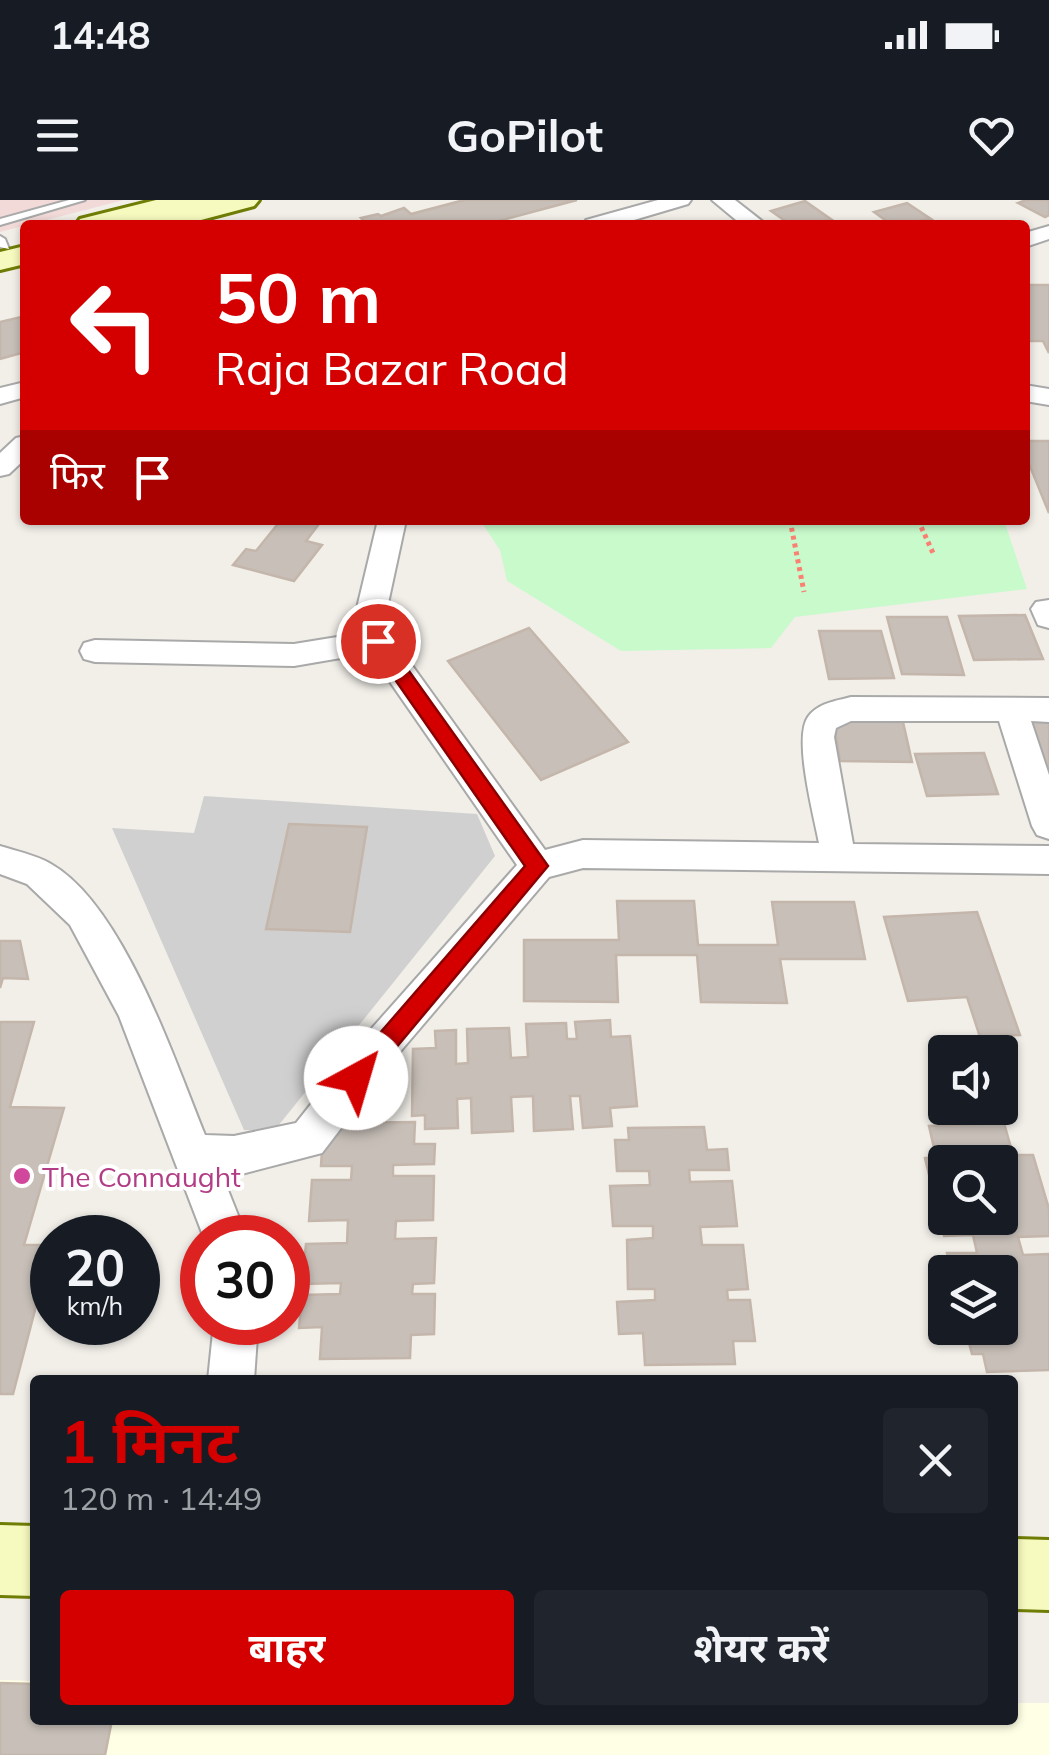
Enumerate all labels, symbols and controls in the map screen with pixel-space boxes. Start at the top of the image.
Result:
text: 14:48 [50,11,151,59]
text: GoPilot [446,107,603,163]
icon: menu [30,108,85,163]
icon: heart [964,108,1019,163]
text: 50 m [215,253,381,341]
icon: left [50,260,180,390]
text: Raja Bazar Road [215,340,569,396]
icon: arrive [125,450,180,505]
text: फिर [50,451,105,499]
pin [336,599,421,684]
icon: arrive [351,614,406,669]
position arrow [304,1026,408,1130]
map controls [928,1035,1018,1345]
button: sound [928,1035,1018,1125]
button: search [928,1145,1018,1235]
place label: The Connaught [42,1159,241,1194]
marker: The Connaught [11,1165,33,1187]
speed limit sign: 30 [180,1215,310,1345]
text: 20 [65,1236,125,1299]
button: layers [928,1255,1018,1345]
text: km/h [67,1290,123,1321]
text: 1 मिनट [60,1403,238,1478]
button: close [883,1408,988,1513]
text: 120 m · 14:49 [60,1478,262,1518]
button: बाहर [60,1590,514,1705]
button: शेयर करें [534,1590,988,1705]

